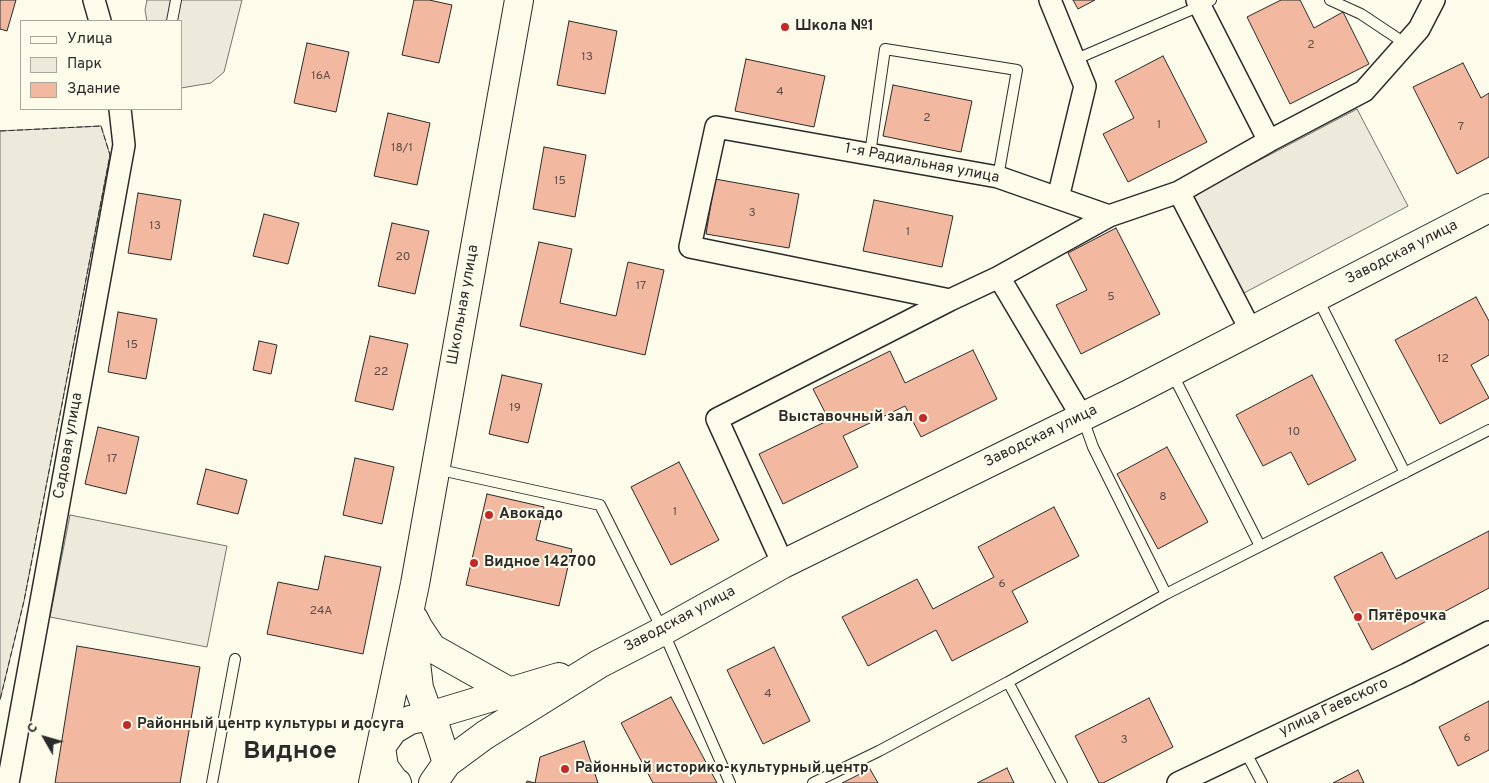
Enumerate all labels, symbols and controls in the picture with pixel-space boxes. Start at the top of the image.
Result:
place label: Школа №1 [795,18,874,36]
legend [20,20,182,110]
marker: Школа №1 [779,21,791,33]
text: Улица [67,30,112,49]
house number: 2 [1307,39,1315,53]
house number: 13 [581,51,593,65]
text: Парк [67,55,102,74]
house number: 16А [311,70,331,84]
text: Здание [67,80,120,99]
house number: 4 [776,86,784,100]
house number: 2 [923,112,931,126]
house number: 1 [1157,119,1161,133]
house number: 7 [1458,121,1464,135]
street label: 1-я Радиальная улица [843,140,1001,188]
house number: 18/1 [391,142,413,156]
house number: 15 [554,175,566,189]
house number: 3 [748,207,756,221]
street label: Заводская улица [1343,217,1461,289]
house number: 13 [149,220,161,234]
house number: 1 [906,226,910,240]
street label: Школьная улица [445,244,483,366]
house number: 20 [395,251,411,265]
house number: 17 [636,280,646,294]
house number: 5 [1107,291,1115,305]
house number: 15 [126,339,138,353]
house number: 12 [1437,353,1449,367]
house number: 22 [374,366,388,380]
street label: Садовая улица [51,391,87,501]
house number: 19 [509,402,521,416]
street label: Заводская улица [982,402,1100,472]
place label: Выставочный зал [778,409,913,427]
marker: Выставочный зал [917,412,929,424]
house number: 10 [1288,426,1300,440]
house number: 17 [107,453,117,467]
house number: 8 [1159,491,1167,505]
place label: Авокадо [499,506,563,524]
house number: 1 [673,506,677,520]
marker: Авокадо [483,509,495,521]
place label: Видное 142700 [484,554,596,572]
marker: Видное 142700 [468,557,480,569]
house number: 6 [998,578,1006,592]
street label: Заводская улица [621,583,739,657]
house number: 24А [310,605,332,619]
place label: Пятёрочка [1368,608,1446,626]
marker: Пятёрочка [1352,611,1364,623]
street label: улица Гаевского [1277,675,1391,741]
house number: 4 [764,688,772,702]
north arrow [20,713,70,763]
place label: Районный центр культуры и досуга [137,716,404,734]
marker: Районный центр культуры и досуга [121,719,133,731]
text: С [23,720,42,737]
house number: 6 [1463,732,1471,746]
house number: 3 [1120,734,1128,748]
district label: Видное [243,738,337,768]
place label: Районный историко-культурный центр [575,760,869,778]
marker: Районный историко-культурный центр [559,763,571,775]

